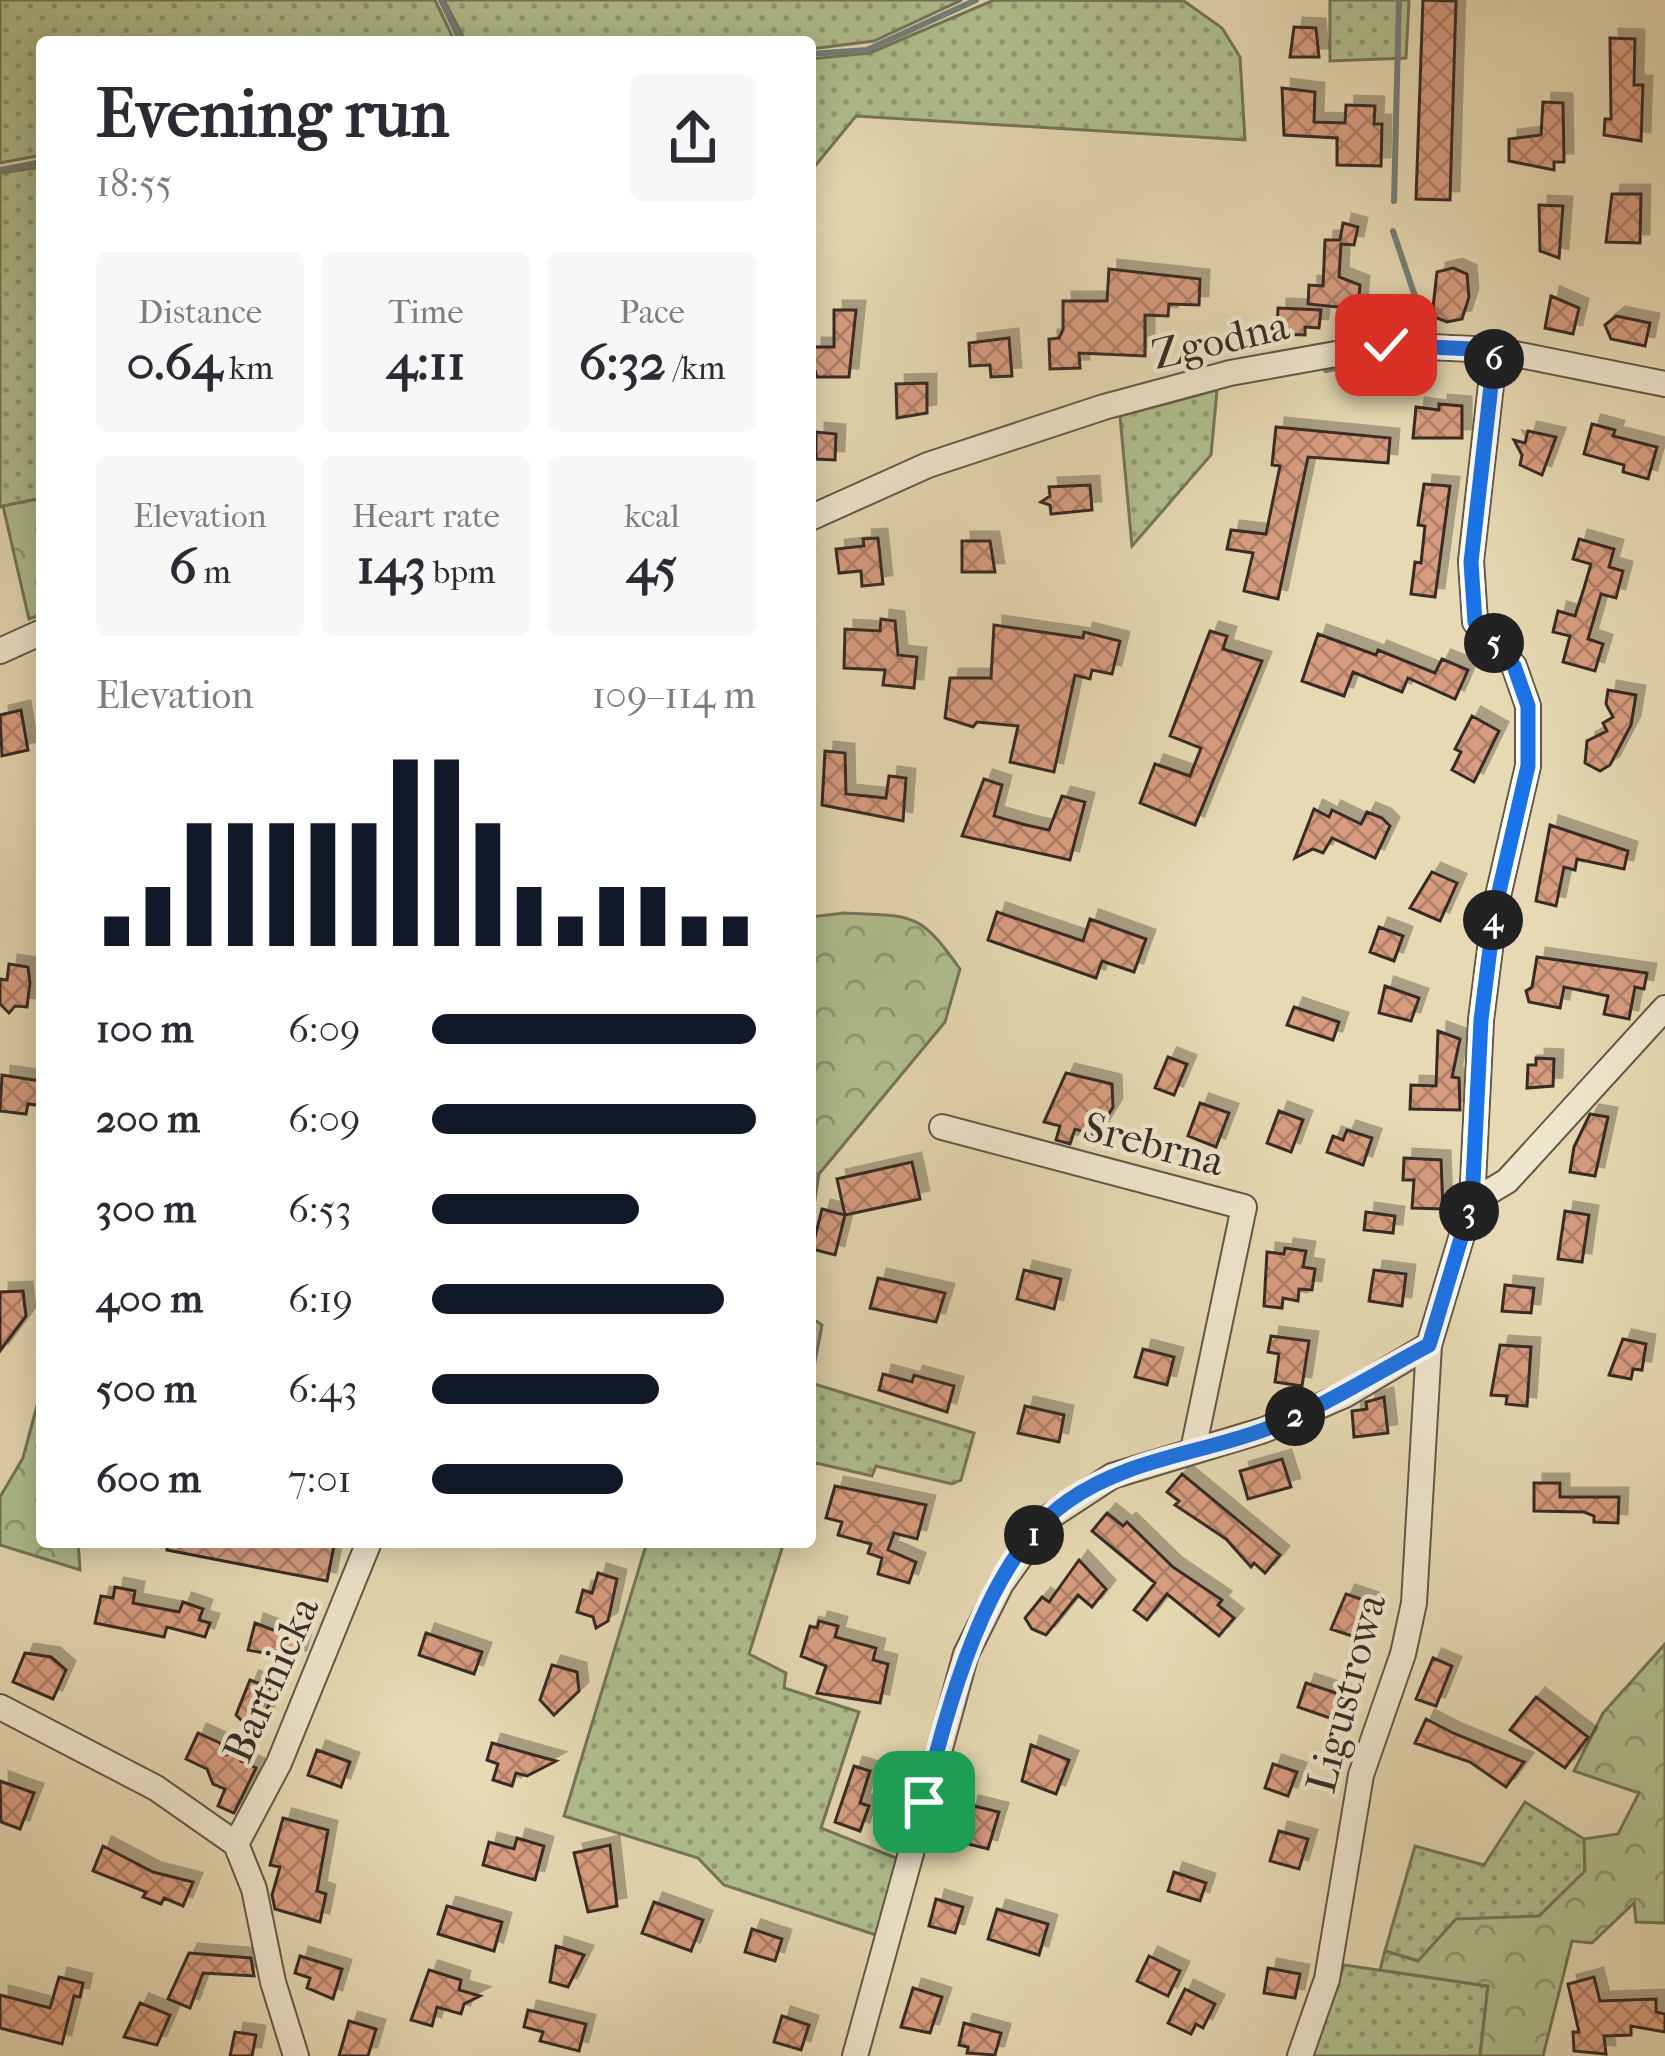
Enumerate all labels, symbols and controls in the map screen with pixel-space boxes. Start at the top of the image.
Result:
button: share [630,75,756,201]
text: Evening run [96,76,449,153]
text: 18:55 [96,160,172,206]
text: Distance [138,293,262,332]
text: Time [389,293,464,332]
text: Pace [619,293,685,332]
pin [1335,294,1437,396]
street label: Zgodna [1147,301,1294,380]
icon: check [1353,312,1419,378]
pin: 6 [1464,329,1524,389]
text: 0.64 [126,332,222,392]
text: 4:11 [387,332,465,392]
text: 6:32 [579,332,666,392]
text: 6 [1485,339,1503,378]
text: km [222,349,274,388]
text: /km [666,349,725,388]
text: Elevation [133,497,267,536]
text: Heart rate [352,497,500,536]
text: kcal [624,497,680,536]
text: 6 [169,536,197,596]
text: 143 [357,536,426,596]
text: 45 [627,536,677,596]
text: m [197,553,231,592]
text: bpm [426,553,495,592]
pin: 5 [1464,613,1524,673]
text: 5 [1487,623,1501,662]
text: Elevation [96,672,254,718]
text: 109–114 m [592,672,756,718]
pin: 4 [1463,890,1523,950]
text: 4 [1483,900,1503,939]
text: 100 m [96,1006,194,1052]
text: 6:09 [288,1006,361,1052]
text: 200 m [96,1096,200,1142]
text: 6:09 [288,1096,361,1142]
street label: Srebrna [1078,1102,1230,1187]
pin: 3 [1439,1181,1499,1241]
text: 300 m [96,1186,196,1232]
text: 6:53 [288,1186,351,1232]
text: 3 [1462,1191,1476,1230]
text: 400 m [96,1276,203,1322]
text: 6:19 [288,1276,353,1322]
text: 500 m [96,1366,197,1412]
text: 6:43 [288,1366,358,1412]
pin: 2 [1265,1386,1325,1446]
text: 2 [1287,1396,1303,1435]
text: 600 m [96,1456,201,1502]
text: 7:01 [288,1456,351,1502]
pin: 1 [1004,1505,1064,1565]
text: 1 [1028,1515,1040,1554]
street label: Ligustrowa [1296,1588,1397,1798]
street label: Bartnicka [213,1589,330,1770]
pin [873,1751,975,1853]
icon: arrive [891,1769,957,1835]

